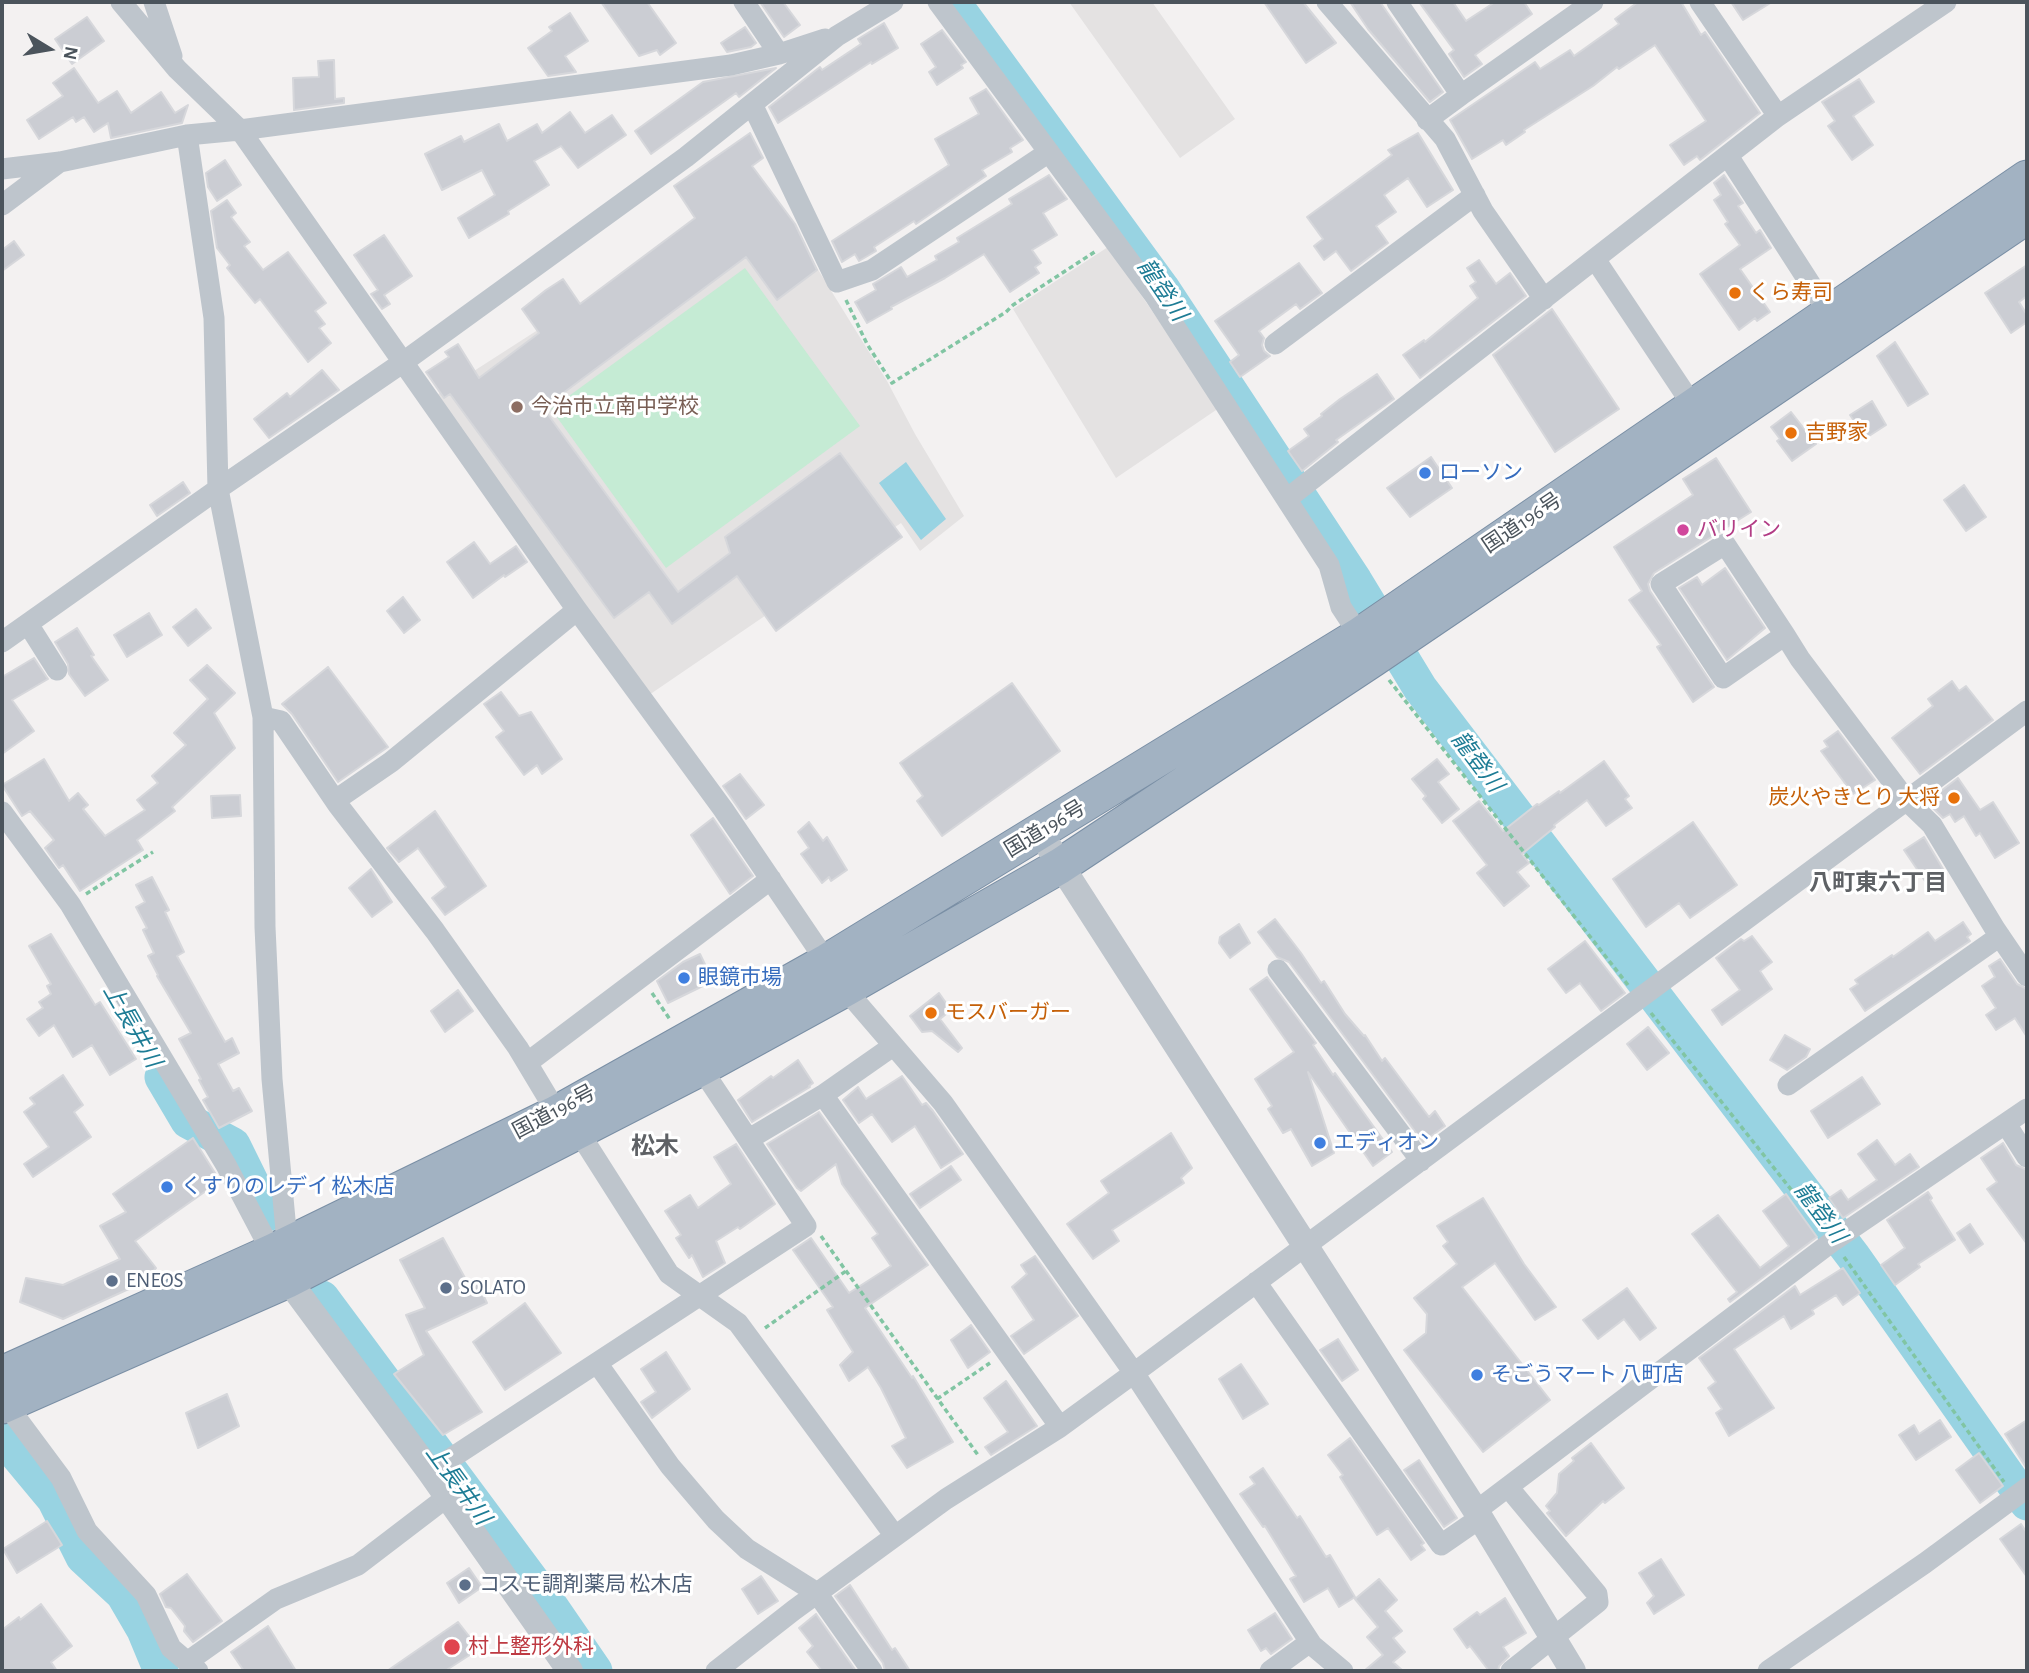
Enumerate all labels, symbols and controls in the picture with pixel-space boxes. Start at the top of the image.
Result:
north arrow [14,14,84,84]
text: N [60,45,81,61]
water label: 龍登川 [1131,254,1193,326]
place label: くら寿司 [1749,280,1833,306]
marker: くら寿司 [1727,285,1743,301]
place label: 今治市立南中学校 [531,394,699,420]
marker: 今治市立南中学校 [509,399,525,415]
place label: 吉野家 [1805,420,1868,446]
marker: 吉野家 [1783,425,1799,441]
place label: ローソン [1439,460,1523,486]
marker: ローソン [1417,465,1433,481]
street label: 国道196号 [1478,487,1566,559]
place label: バリイン [1697,517,1781,543]
marker: バリイン [1675,522,1691,538]
water label: 龍登川 [1445,726,1509,798]
place label: 炭火やきとり 大将 [1769,785,1940,811]
marker: 炭火やきとり 大将 [1946,790,1962,806]
street label: 国道196号 [1000,795,1090,863]
district label: 八町東六丁目 [1809,869,1947,897]
place label: 眼鏡市場 [698,965,782,991]
marker: 眼鏡市場 [676,970,692,986]
water label: 上長井川 [97,979,167,1073]
place label: モスバーガー [945,1000,1071,1026]
marker: モスバーガー [923,1005,939,1021]
street label: 国道196号 [508,1080,600,1144]
place label: エディオン [1334,1130,1439,1156]
district label: 松木 [631,1133,679,1161]
marker: エディオン [1312,1135,1328,1151]
place label: くすりのレデイ 松木店 [181,1174,394,1200]
water label: 龍登川 [1788,1177,1852,1249]
marker: くすりのレデイ 松木店 [159,1179,175,1195]
place label: ENEOS [126,1268,183,1294]
marker: ENEOS [104,1273,120,1289]
place label: SOLATO [460,1275,526,1301]
marker: SOLATO [438,1280,454,1296]
place label: そごうマート 八町店 [1491,1362,1683,1388]
marker: そごうマート 八町店 [1469,1367,1485,1383]
water label: 上長井川 [420,1440,496,1530]
place label: コスモ調剤薬局 松木店 [479,1572,692,1598]
marker: コスモ調剤薬局 松木店 [457,1577,473,1593]
place label: 村上整形外科 [468,1634,594,1660]
marker: 村上整形外科 [442,1637,462,1657]

